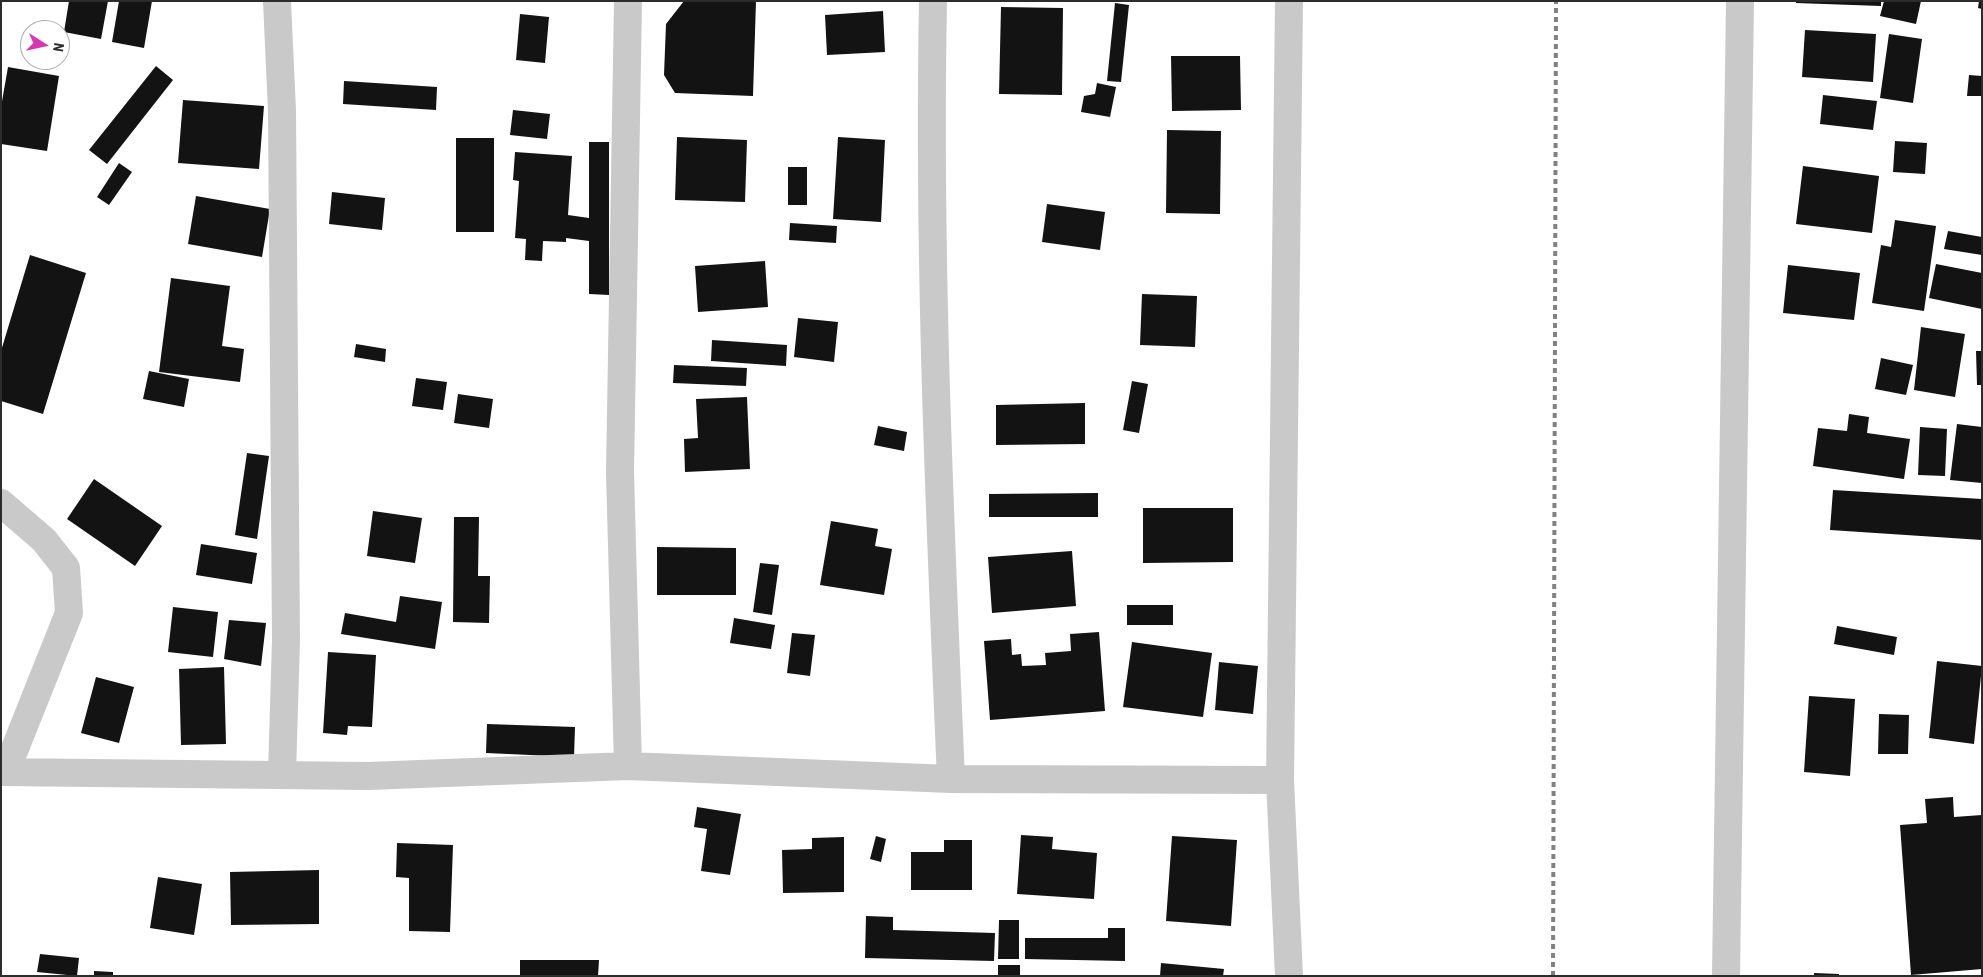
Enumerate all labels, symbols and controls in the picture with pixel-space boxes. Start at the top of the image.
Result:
north arrow [20,20,70,70]
text: N [50,42,67,53]

